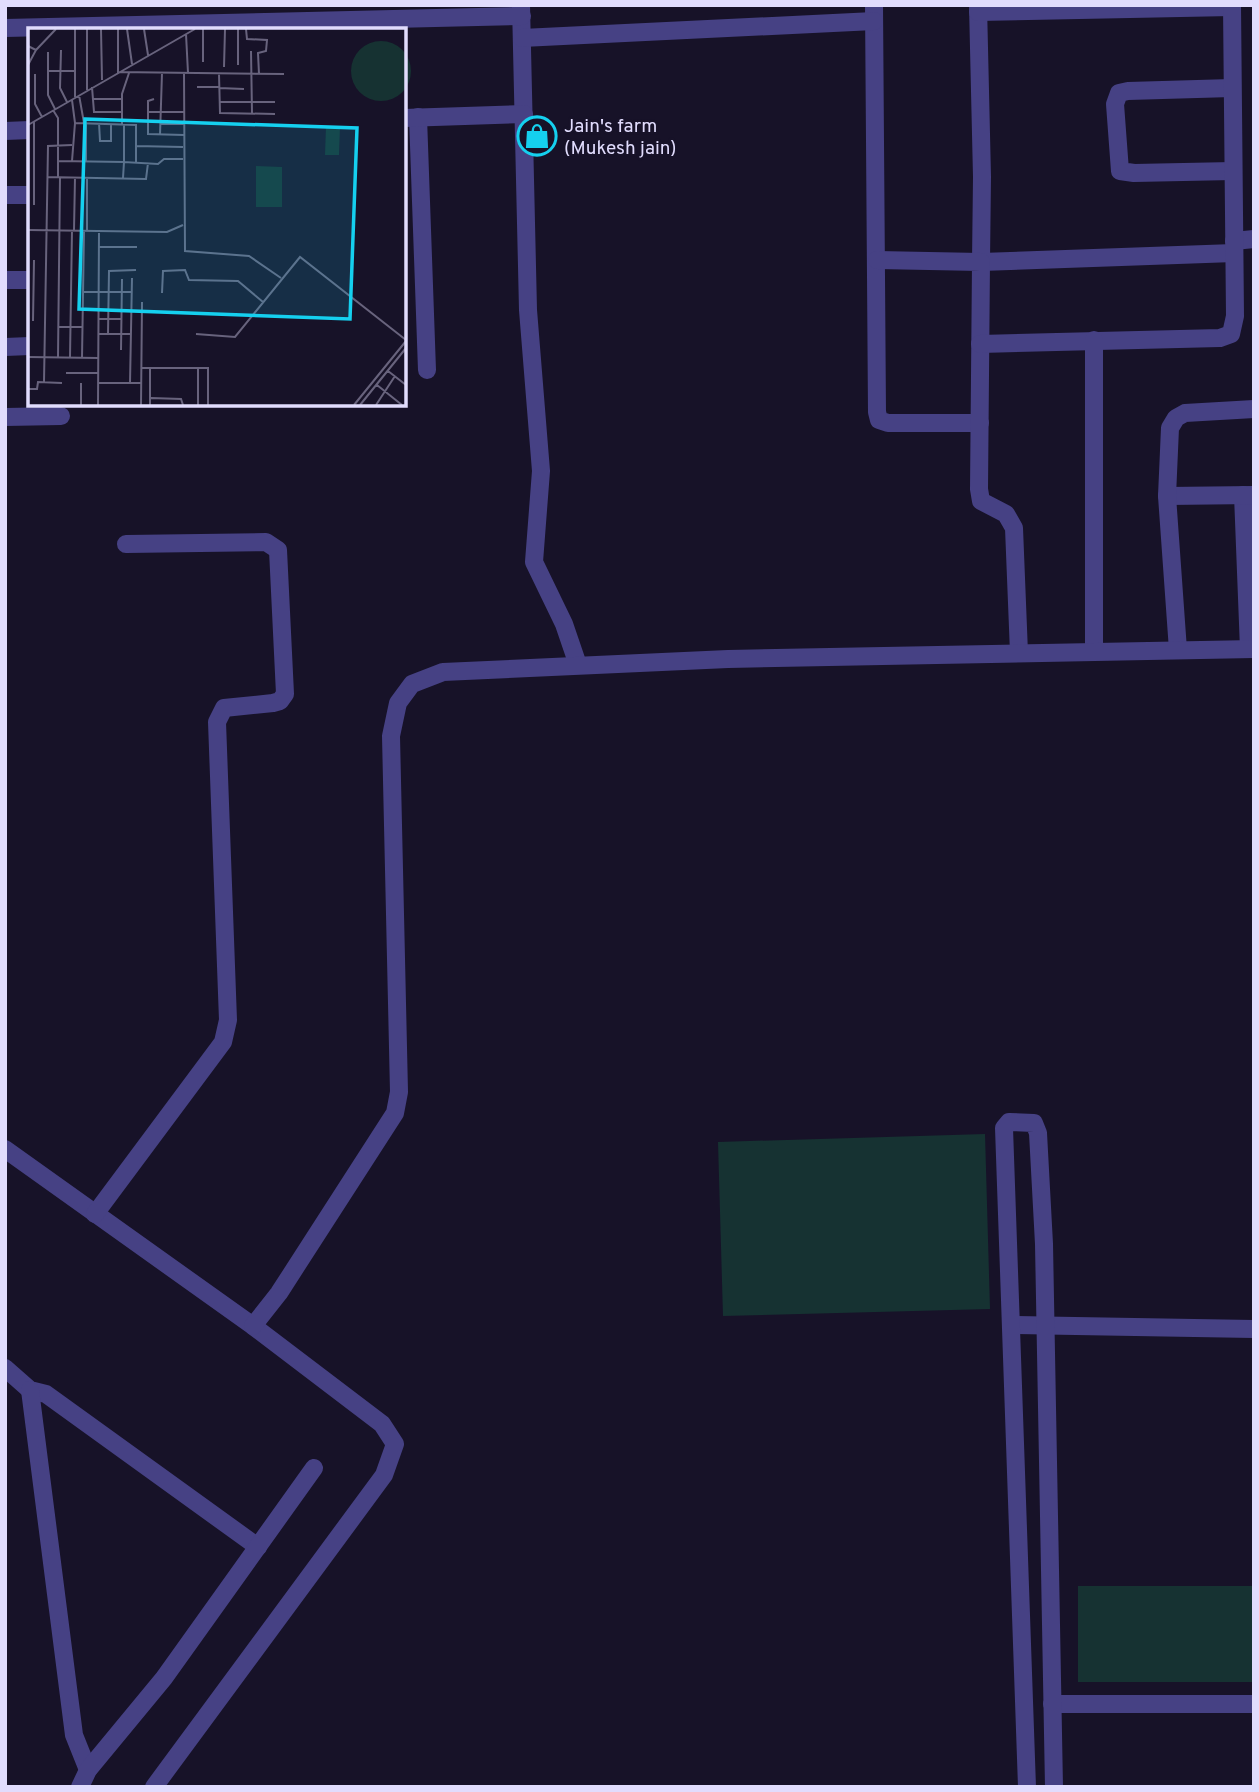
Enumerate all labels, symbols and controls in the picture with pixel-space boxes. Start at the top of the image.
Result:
inset map [28,28,406,406]
shop icon: Jain's farm (Mukesh jain) [516,115,558,157]
place label: Jain's farm (Mukesh jain) [564,115,676,161]

